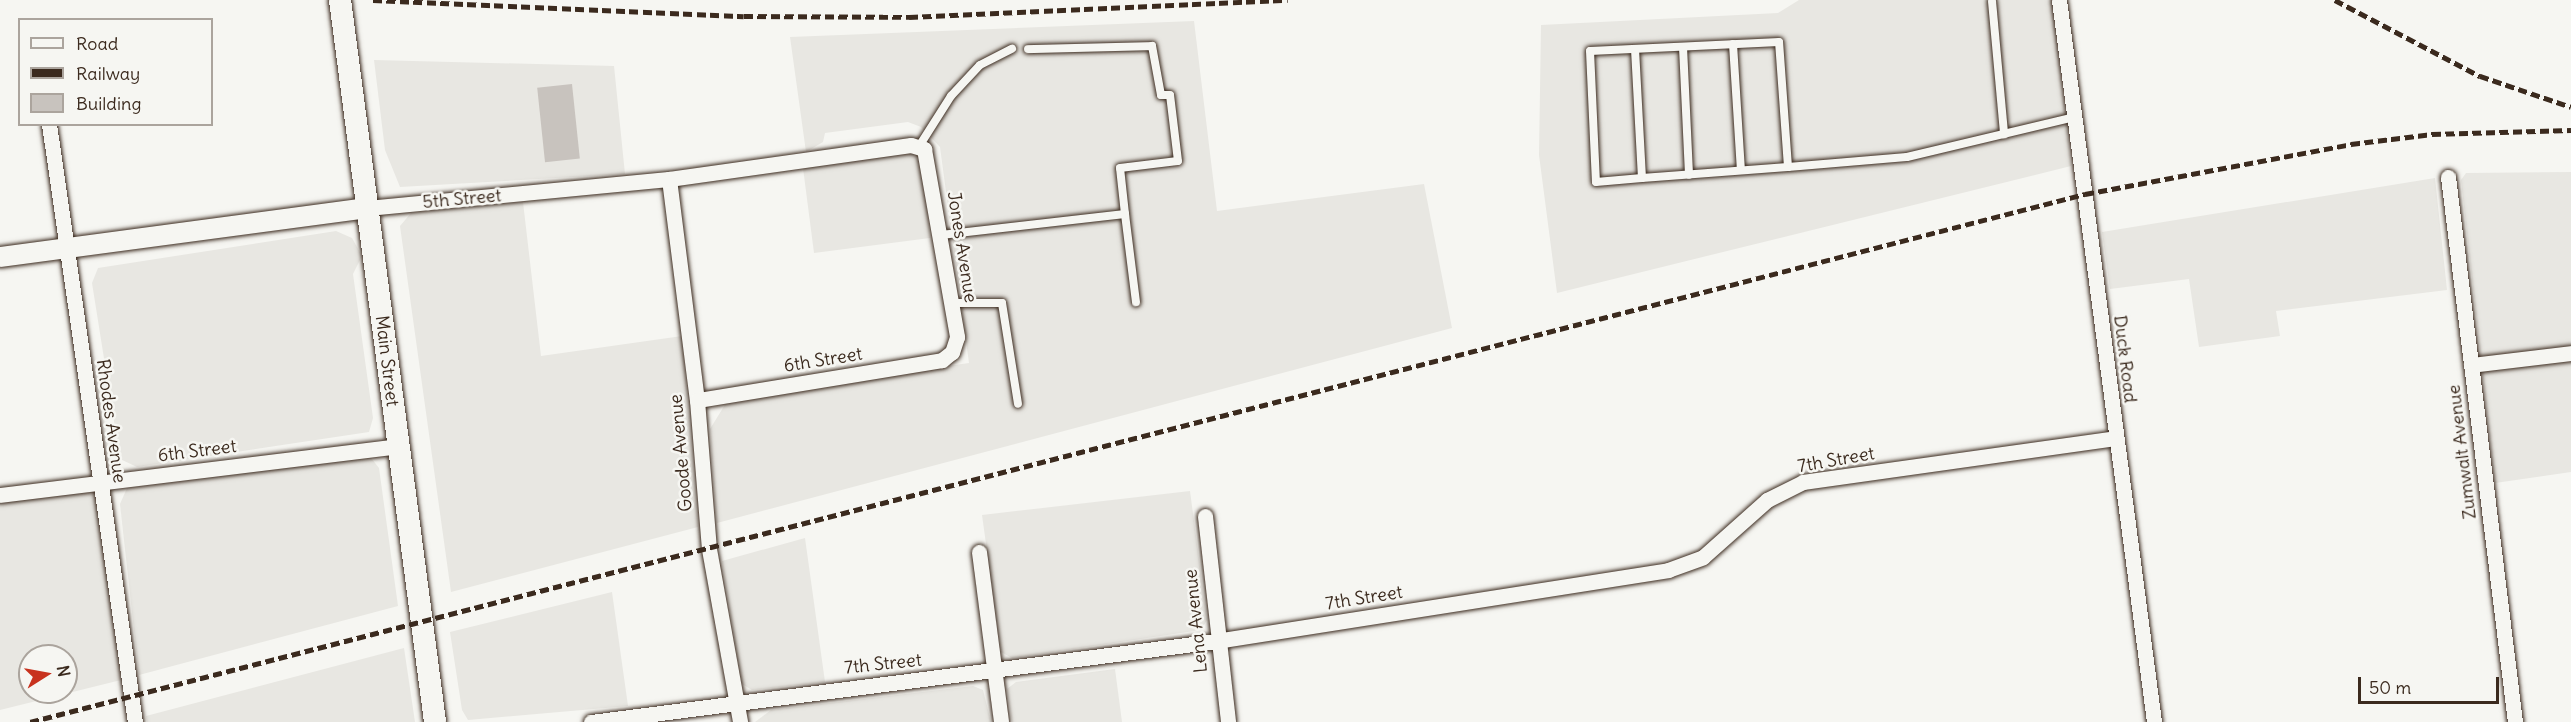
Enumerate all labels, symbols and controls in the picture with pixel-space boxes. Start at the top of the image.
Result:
legend [18,18,213,126]
text: Road [76,32,118,55]
text: Railway [76,62,140,85]
text: Building [76,92,141,115]
street label: 5th Street [422,185,502,213]
street label: Jones Avenue [943,190,981,304]
street label: Main Street [371,314,403,408]
street label: Duck Road [2109,314,2141,404]
street label: 6th Street [782,343,864,377]
street label: Rhodes Avenue [92,358,130,484]
street label: Zumwalt Avenue [2443,384,2481,520]
street label: Goode Avenue [665,393,697,513]
street label: 6th Street [156,435,238,467]
street label: 7th Street [1796,443,1876,477]
street label: Lena Avenue [1180,568,1212,674]
street label: 7th Street [1324,581,1404,615]
north arrow [18,644,78,704]
street label: 7th Street [843,649,923,679]
text: N [53,664,75,678]
scale bar [2361,665,2502,703]
text: 50 m [2369,676,2411,699]

